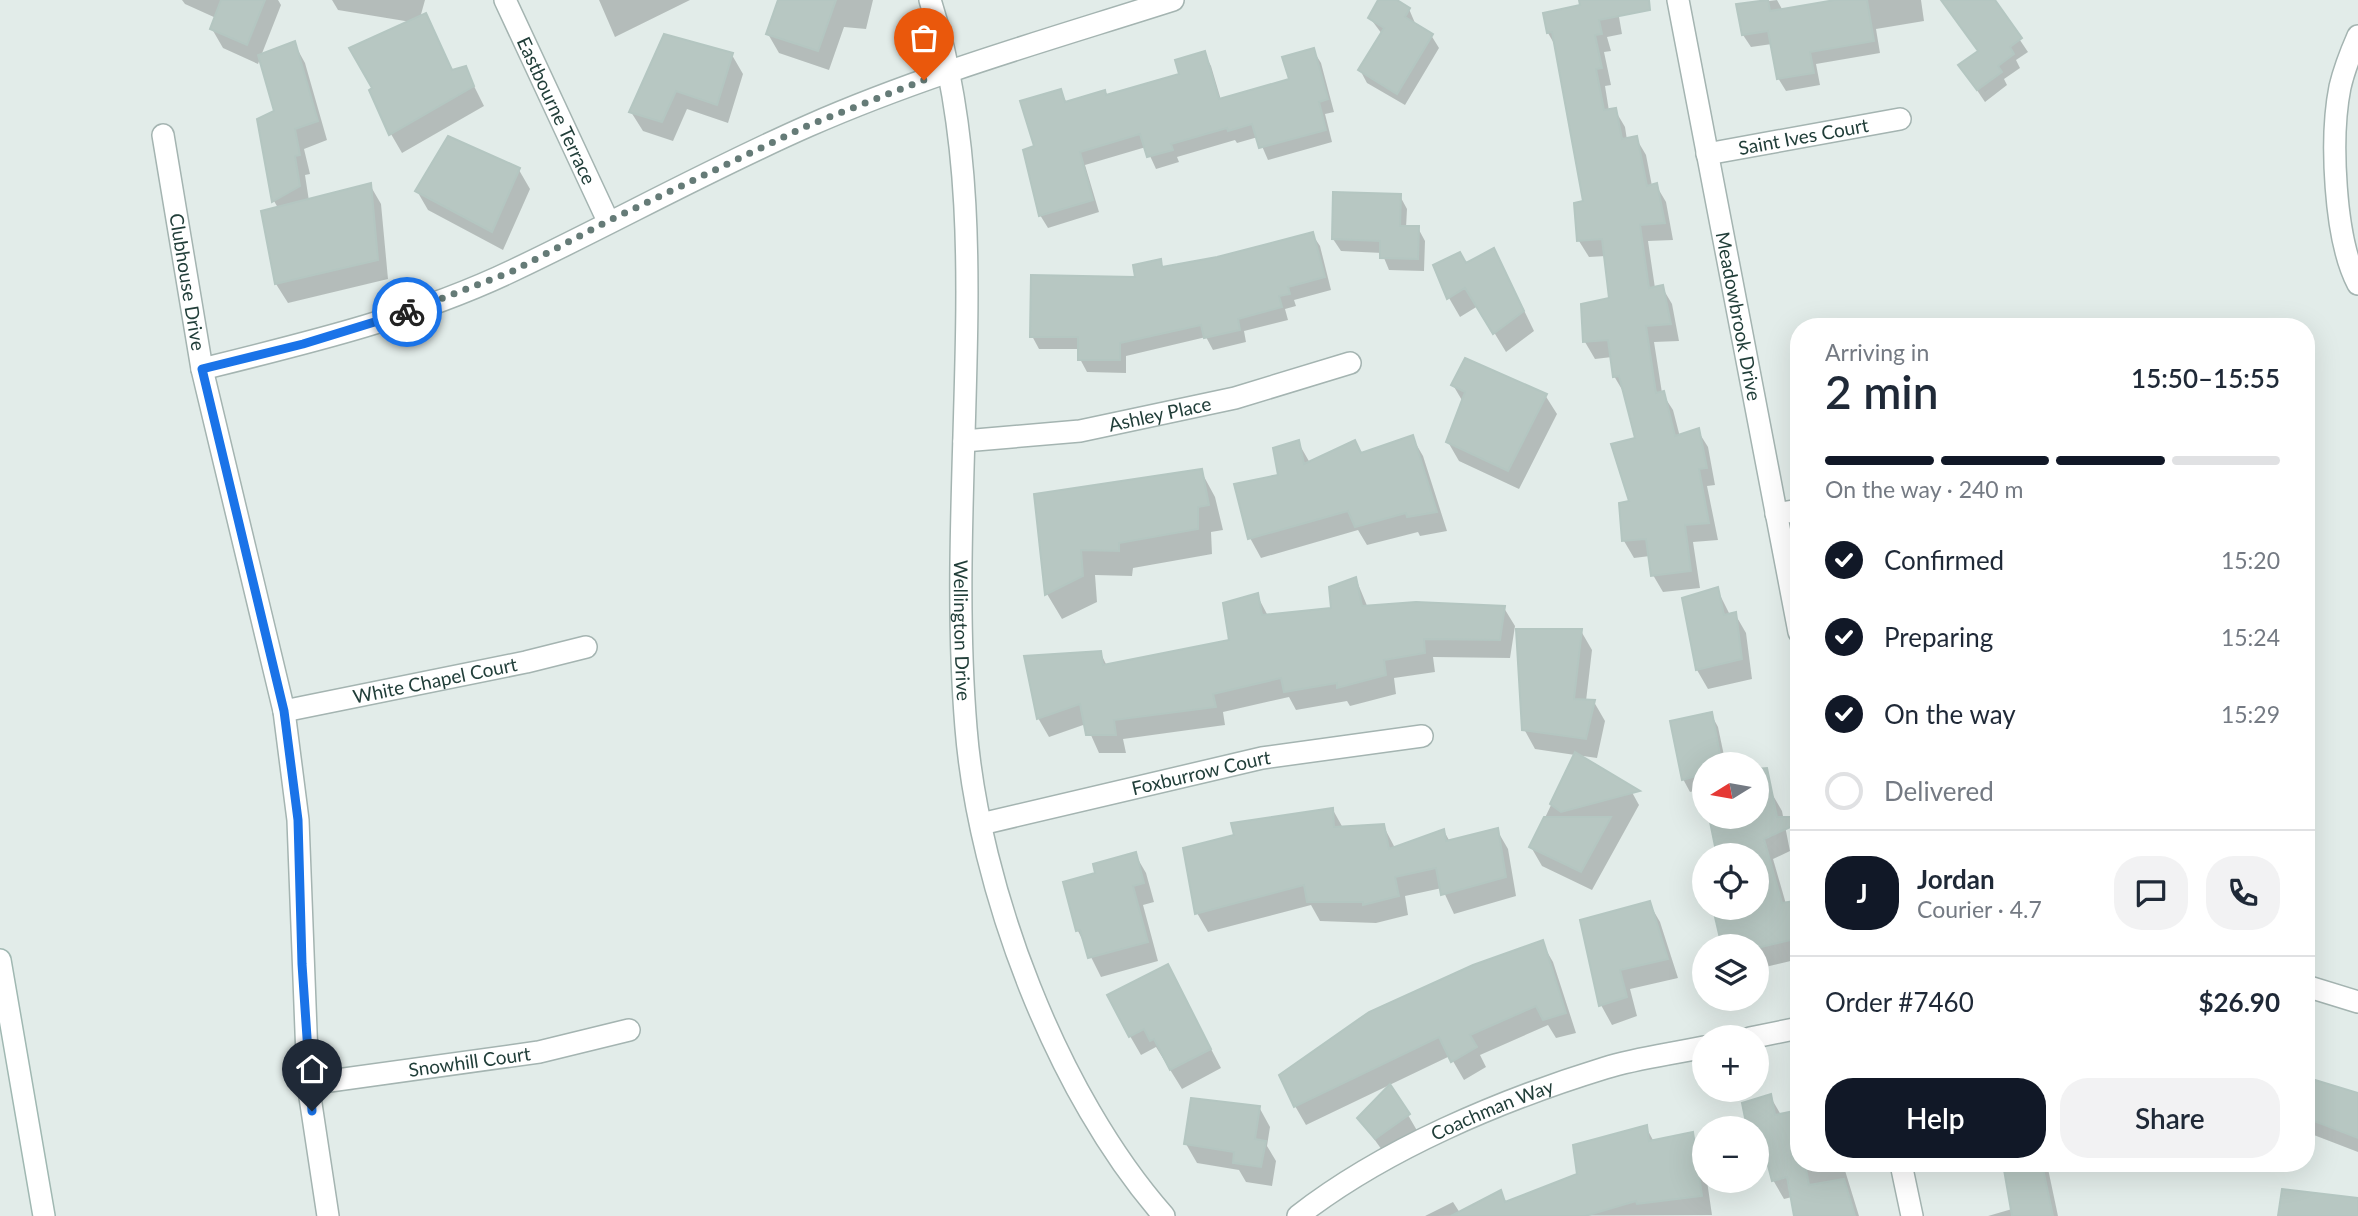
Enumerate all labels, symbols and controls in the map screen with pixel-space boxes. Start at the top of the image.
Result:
pin [894,8,954,80]
icon: bag [905,19,943,57]
street label: Eastbourne Terrace [513,33,601,188]
street label: Saint Ives Court [1736,113,1870,159]
street label: Clubhouse Drive [165,211,211,352]
street label: Meadowbrook Drive [1712,230,1766,403]
courier [372,277,442,347]
icon: bike [388,293,426,331]
text: Arriving in [1825,338,1929,366]
text: 15:50–15:55 [2131,362,2280,394]
text: 2 min [1825,364,1939,419]
street label: Ashley Place [1106,391,1213,436]
text: On the way · 240 m [1825,475,2024,503]
icon: check [1825,541,1863,579]
text: Confirmed [1884,544,2004,576]
text: 15:20 [2221,546,2280,574]
street label: Wellington Drive [950,560,976,702]
icon: check [1825,618,1863,656]
text: Preparing [1884,621,1993,653]
text: 15:24 [2221,623,2280,651]
street label: White Chapel Court [351,652,519,708]
icon: check [1825,695,1863,733]
text: On the way [1884,698,2016,730]
text: 15:29 [2221,700,2280,728]
street label: Foxburrow Court [1129,745,1272,799]
north arrow [1692,752,1769,830]
map controls [1692,752,1769,1193]
text: Delivered [1884,775,1994,807]
button: locate [1692,843,1769,920]
button: chat [2114,856,2188,930]
button: phone [2206,856,2280,930]
text: Jordan [1917,863,1995,895]
text: J [1856,877,1868,909]
text: Courier · 4.7 [1917,895,2042,923]
button: layers [1692,934,1769,1011]
text: Order #7460 [1825,986,1974,1018]
text: $26.90 [2198,986,2280,1018]
button: + [1692,1025,1769,1102]
pin [282,1039,342,1111]
street label: Snowhill Court [407,1041,532,1081]
icon: home [293,1050,331,1088]
street label: Coachman Way [1427,1074,1556,1145]
button: Help [1825,1078,2046,1158]
button: Share [2060,1078,2280,1158]
button: − [1692,1116,1769,1193]

